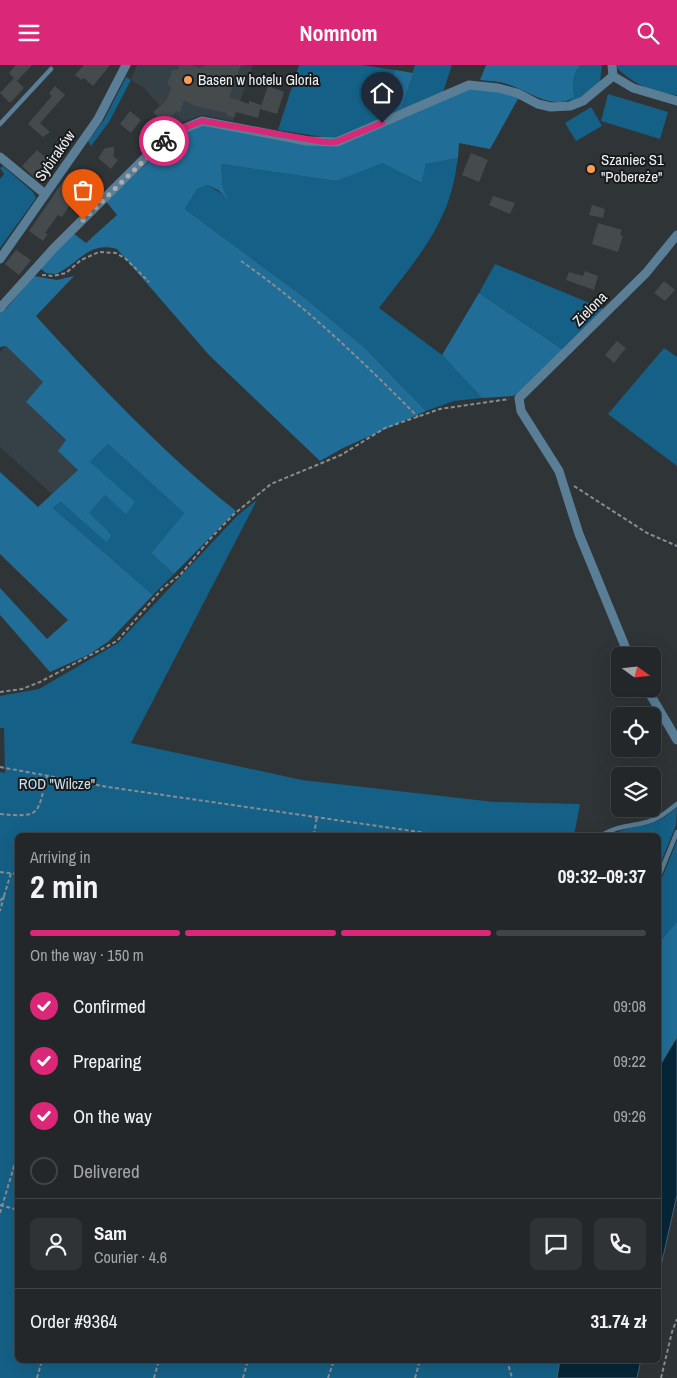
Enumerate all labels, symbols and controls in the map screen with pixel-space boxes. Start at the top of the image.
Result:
text: Nomnom [299,18,378,48]
icon: menu [15,19,43,47]
icon: search [634,19,662,47]
place label: Basen w hotelu Gloria [198,69,319,90]
pin [361,72,403,123]
marker: Basen w hotelu Gloria [182,74,194,86]
icon: home [368,79,396,107]
courier [139,116,189,166]
street label: Sybiraków [30,126,80,185]
icon: bike [150,127,178,155]
place label: Szaniec S1 "Pobereże" [601,149,664,187]
marker: Szaniec S1 "Pobereże" [585,163,597,175]
pin [62,169,104,220]
icon: bag [69,176,97,204]
street label: Zielona [568,287,612,331]
north arrow [611,647,661,697]
map controls [611,647,661,817]
button: locate [611,707,661,757]
button: layers [611,767,661,817]
park label: ROD "Wilcze" [19,773,95,794]
text: Arriving in [30,846,91,868]
text: 09:32–09:37 [558,863,646,889]
text: 2 min [30,865,99,908]
text: On the way · 150 m [30,944,144,966]
icon: check [30,992,58,1020]
text: Confirmed [73,993,146,1019]
text: 09:08 [613,995,646,1017]
icon: check [30,1047,58,1075]
text: Preparing [73,1048,141,1074]
text: 09:22 [613,1050,646,1072]
icon: check [30,1102,58,1130]
text: On the way [73,1103,152,1129]
text: 09:26 [613,1105,646,1127]
text: Delivered [73,1158,140,1184]
button: person [30,1218,82,1270]
button: chat [530,1218,582,1270]
button: phone [594,1218,646,1270]
text: Sam [94,1220,127,1246]
text: Courier · 4.6 [94,1246,167,1268]
text: Order #9364 [30,1308,117,1334]
text: 31.74 zł [591,1308,646,1334]

